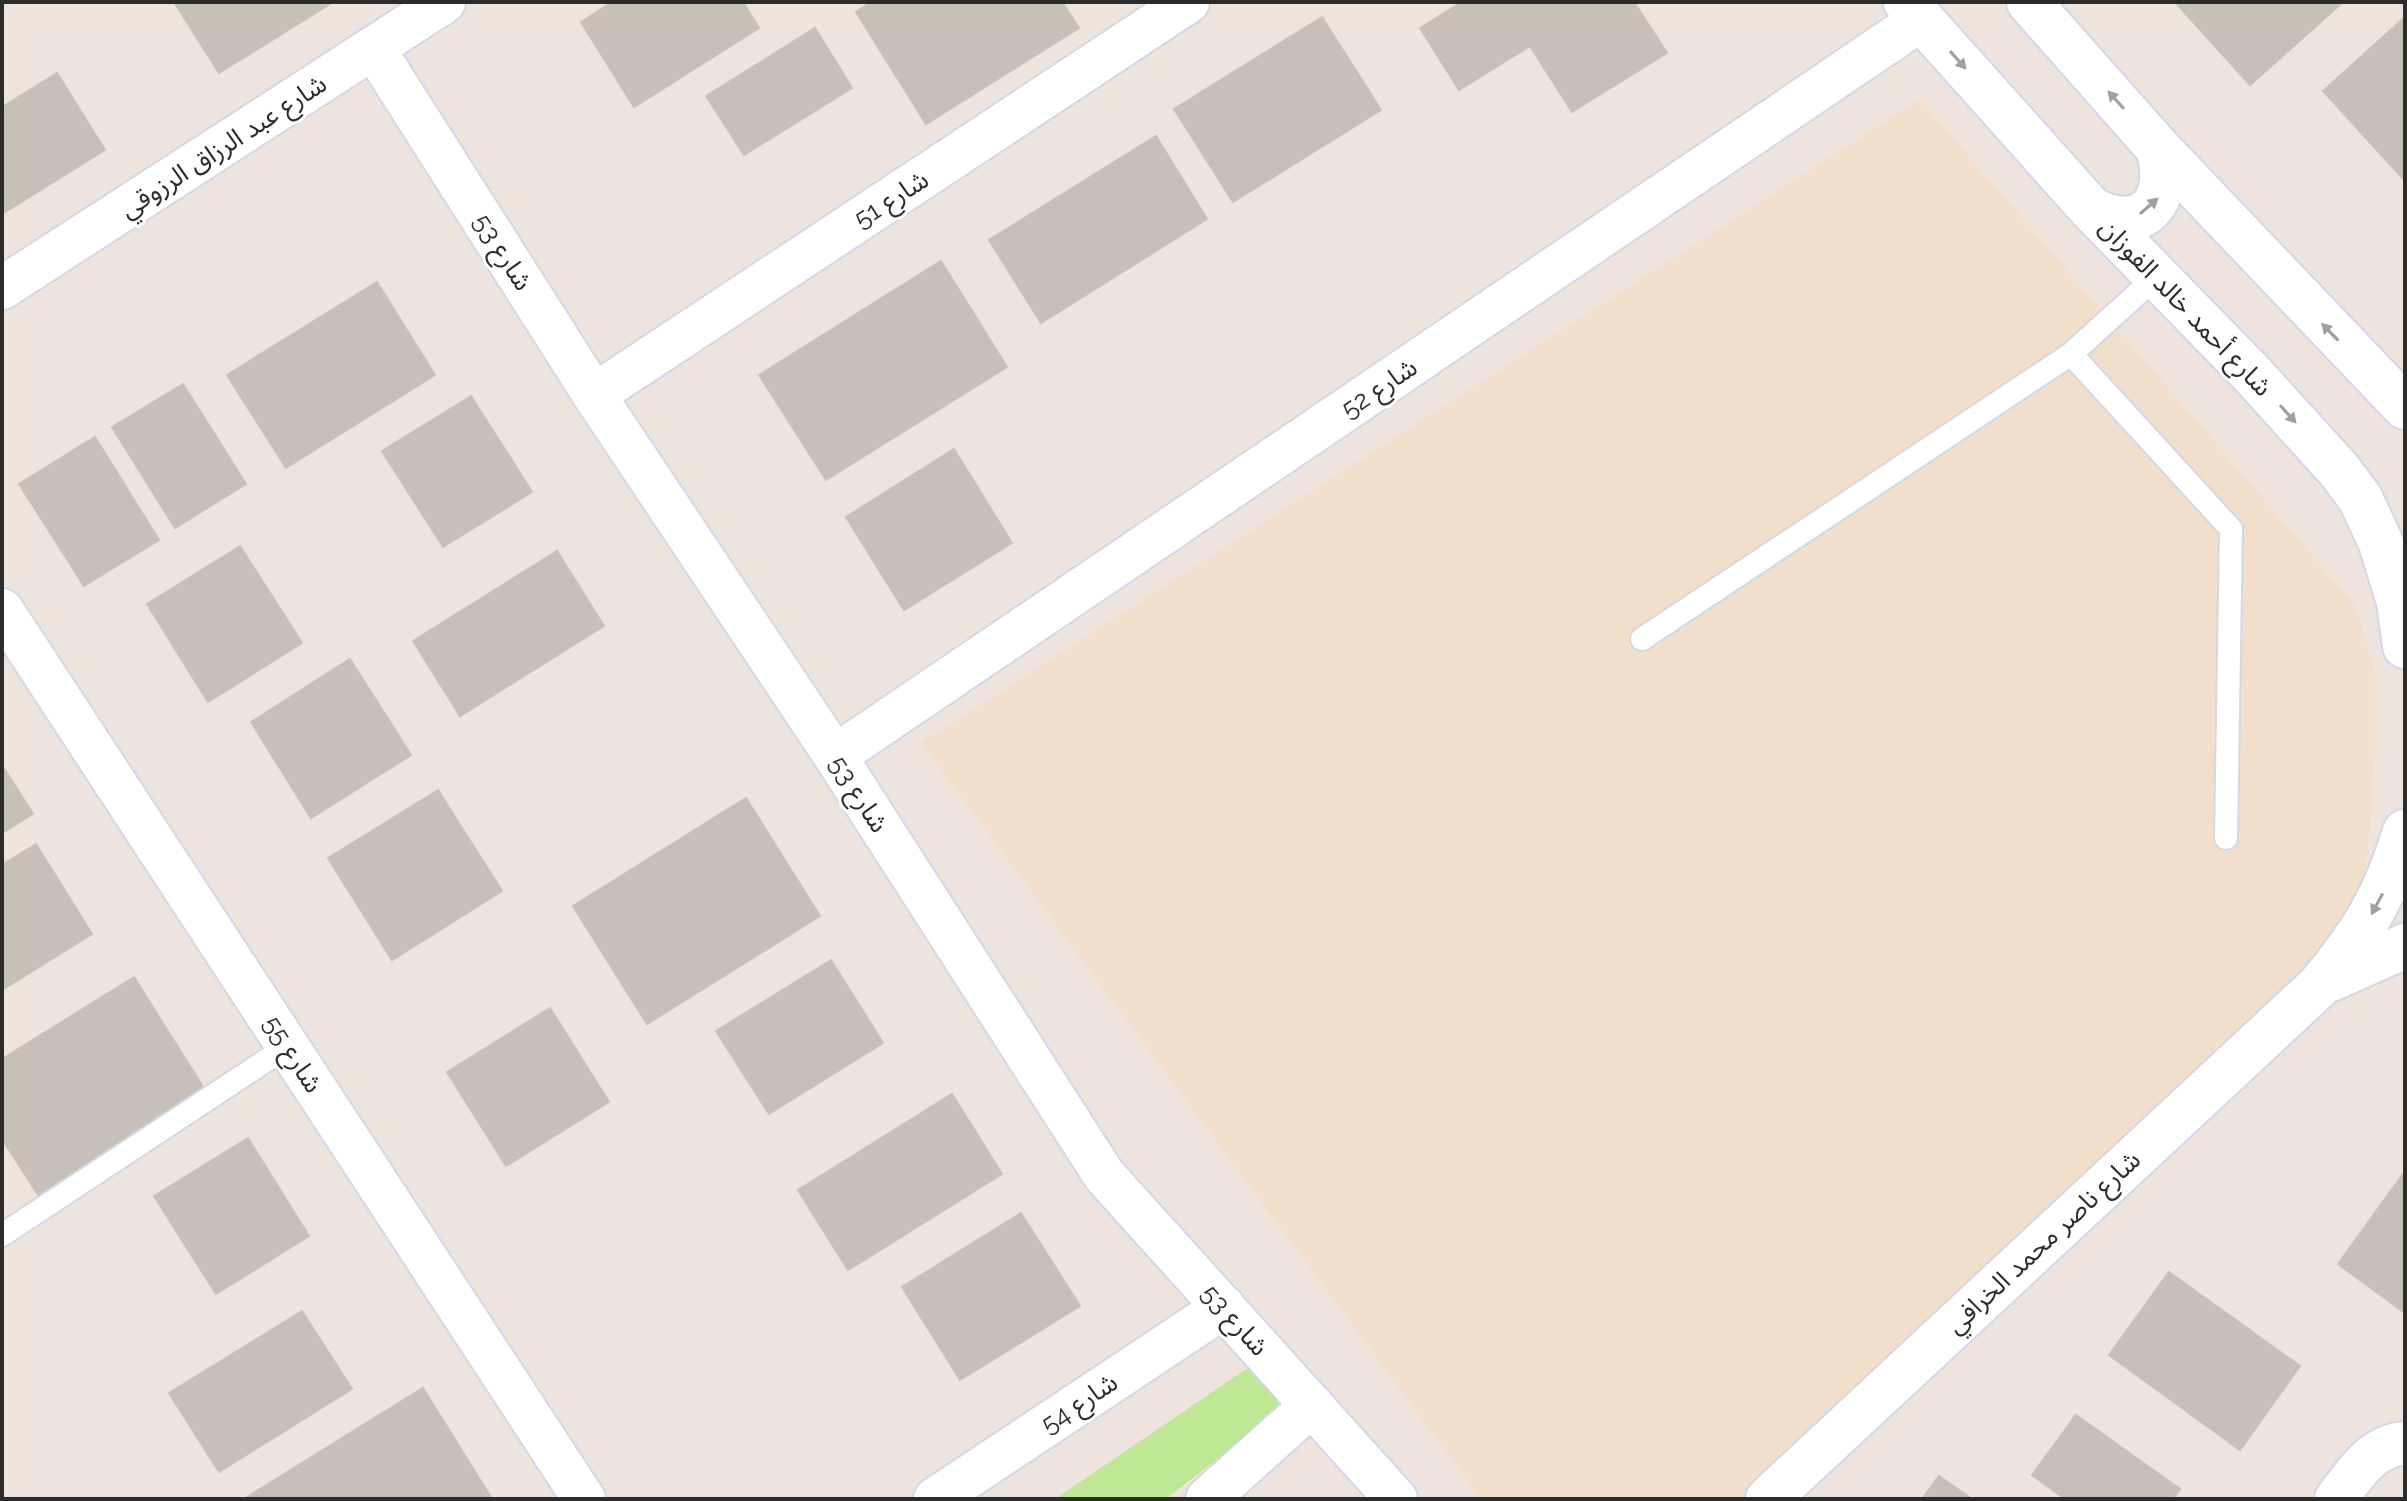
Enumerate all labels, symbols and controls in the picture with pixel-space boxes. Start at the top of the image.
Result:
one-way arrow [1949,50,1967,69]
street label: شارع عبد الرزاق الرزوقي [114,68,335,228]
one-way arrow [2107,91,2125,110]
street label: شارع 51 [848,164,936,237]
one-way arrow [2138,198,2158,215]
street label: شارع 53 [464,208,539,298]
street label: شارع أحمد خالد الفوزان [2091,211,2279,405]
one-way arrow [2322,323,2340,342]
street label: شارع 52 [1335,352,1425,428]
one-way arrow [2279,404,2297,423]
street label: شارع 53 [820,750,895,840]
one-way arrow [2371,893,2384,916]
street label: شارع 55 [254,1010,329,1100]
street label: شارع ناصر محمد الخرافي [1940,1144,2150,1343]
street label: شارع 53 [1192,1278,1275,1364]
street label: شارع 54 [1035,1367,1125,1443]

